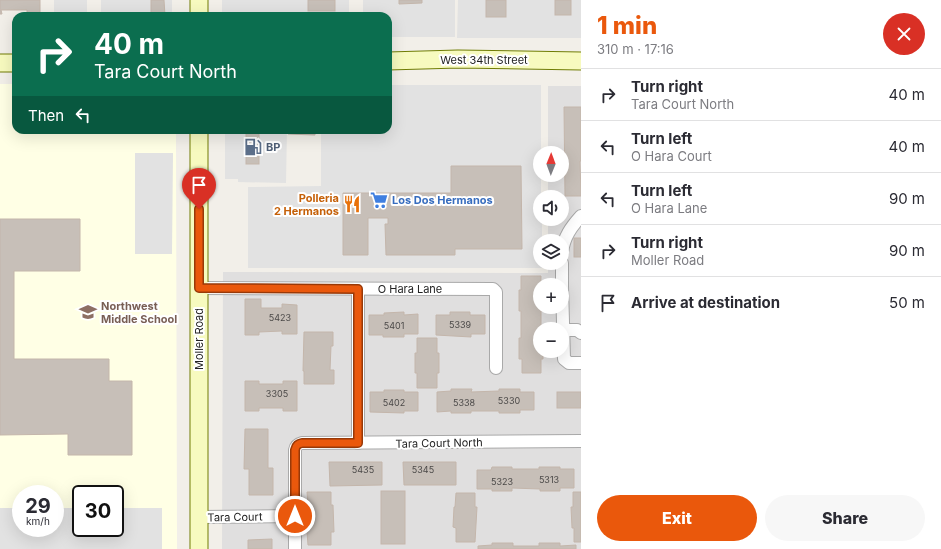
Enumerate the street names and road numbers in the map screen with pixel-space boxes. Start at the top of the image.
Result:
street label: West 34th Street [440,53,528,67]
street label: O Hara Lane [378,282,442,296]
street label: Moller Road [192,308,206,370]
street label: Tara Court North [395,435,483,451]
street label: Tara Court [207,510,263,524]

